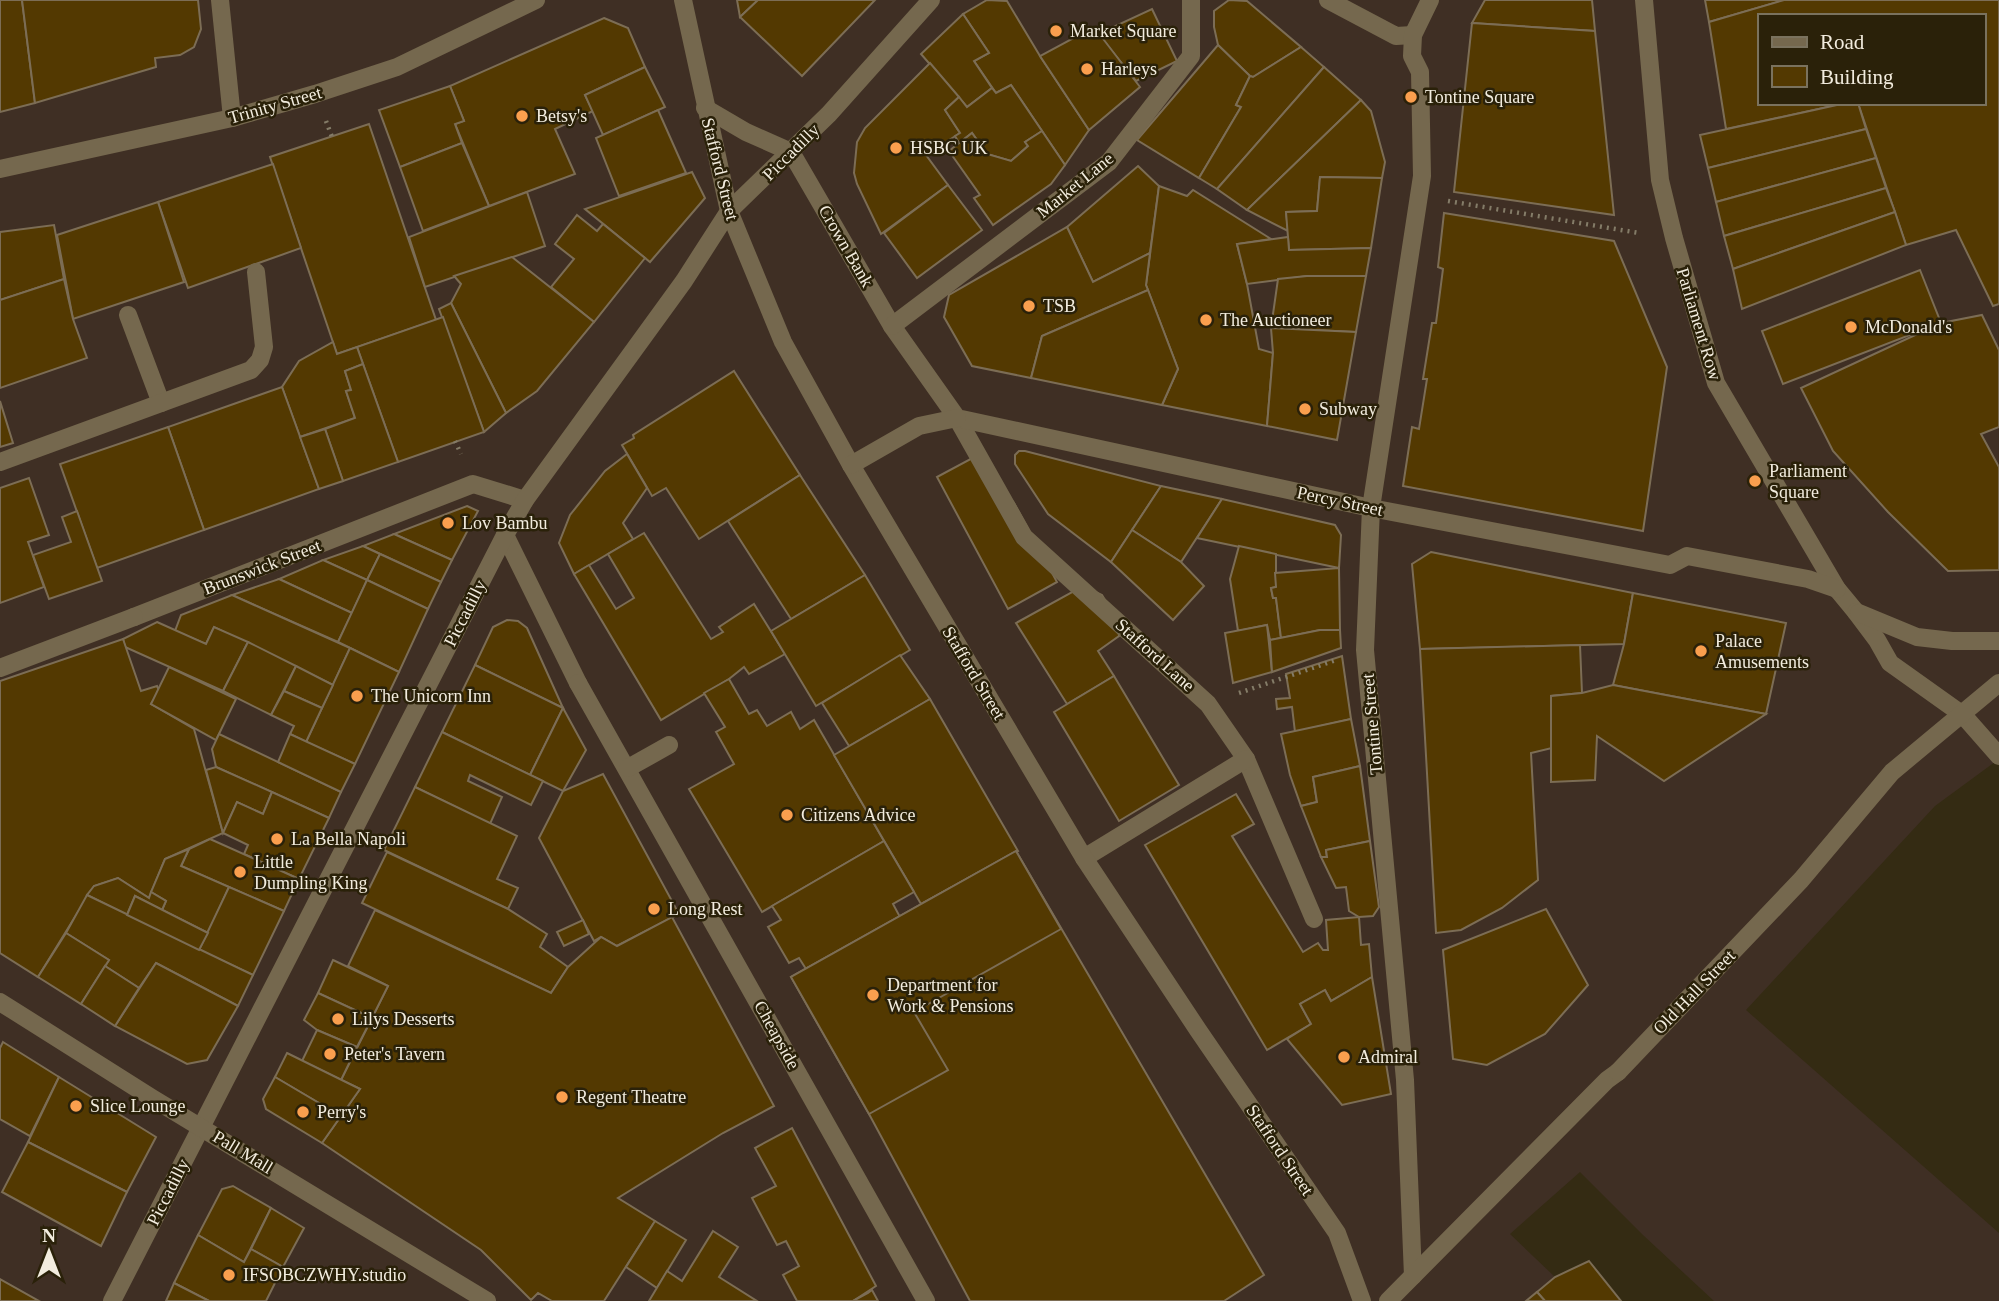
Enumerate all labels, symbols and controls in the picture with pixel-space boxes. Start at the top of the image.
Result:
legend [1758,14,1985,105]
place label: Market Square [1070,21,1176,41]
marker: Market Square [1048,23,1064,39]
text: Road [1820,30,1865,54]
place label: Harleys [1101,59,1157,79]
marker: Harleys [1079,61,1095,77]
text: Building [1820,65,1894,89]
street label: Trinity Street [226,82,324,128]
place label: Tontine Square [1425,87,1534,107]
marker: Tontine Square [1403,89,1419,105]
place label: Betsy's [536,106,587,126]
marker: Betsy's [514,108,530,124]
street label: Stafford Street [698,116,742,222]
street label: Piccadilly [758,119,824,185]
place label: HSBC UK [910,138,988,158]
marker: HSBC UK [888,140,904,156]
street label: Market Lane [1033,148,1117,222]
street label: Crown Bank [814,201,878,291]
street label: Parliament Row [1672,265,1726,383]
place label: TSB [1043,296,1076,316]
marker: TSB [1021,298,1037,314]
place label: The Auctioneer [1220,310,1331,330]
marker: The Auctioneer [1198,312,1214,328]
place label: McDonald's [1865,317,1952,337]
marker: McDonald's [1843,319,1859,335]
place label: Subway [1319,399,1377,419]
marker: Subway [1297,401,1313,417]
place label: Parliament Square [1769,461,1847,502]
marker: Parliament Square [1747,473,1763,489]
street label: Percy Street [1295,482,1385,520]
place label: Lov Bambu [462,513,548,533]
marker: Lov Bambu [440,515,456,531]
street label: Brunswick Street [200,535,324,599]
street label: Piccadilly [440,576,490,650]
street label: Stafford Lane [1111,614,1199,696]
street label: Stafford Street [938,623,1010,723]
place label: Palace Amusements [1715,631,1809,672]
marker: Palace Amusements [1693,643,1709,659]
street label: Tontine Street [1358,673,1386,775]
place label: The Unicorn Inn [371,686,491,706]
marker: The Unicorn Inn [349,688,365,704]
place label: Citizens Advice [801,805,915,825]
marker: Citizens Advice [779,807,795,823]
place label: La Bella Napoli [291,829,406,849]
marker: La Bella Napoli [269,831,285,847]
place label: Little Dumpling King [254,852,368,893]
marker: Little Dumpling King [232,864,248,880]
place label: Long Rest [668,899,743,919]
marker: Long Rest [646,901,662,917]
street label: Old Hall Street [1649,946,1739,1038]
place label: Department for Work & Pensions [887,975,1014,1016]
marker: Department for Work & Pensions [865,987,881,1003]
street label: Cheapside [750,997,804,1073]
place label: Lilys Desserts [352,1009,455,1029]
marker: Lilys Desserts [330,1011,346,1027]
place label: Peter's Tavern [344,1044,445,1064]
marker: Peter's Tavern [322,1046,338,1062]
place label: Admiral [1358,1047,1418,1067]
marker: Admiral [1336,1049,1352,1065]
place label: Regent Theatre [576,1087,686,1107]
marker: Regent Theatre [554,1089,570,1105]
place label: Slice Lounge [90,1096,185,1116]
marker: Slice Lounge [68,1098,84,1114]
street label: Stafford Street [1242,1101,1318,1199]
place label: Perry's [317,1102,366,1122]
marker: Perry's [295,1104,311,1120]
street label: Pall Mall [209,1126,277,1178]
street label: Piccadilly [143,1155,193,1229]
north arrow [14,1217,84,1287]
text: N [42,1225,56,1246]
place label: IFSOBCZWHY.studio [243,1265,406,1285]
marker: IFSOBCZWHY.studio [221,1267,237,1283]

